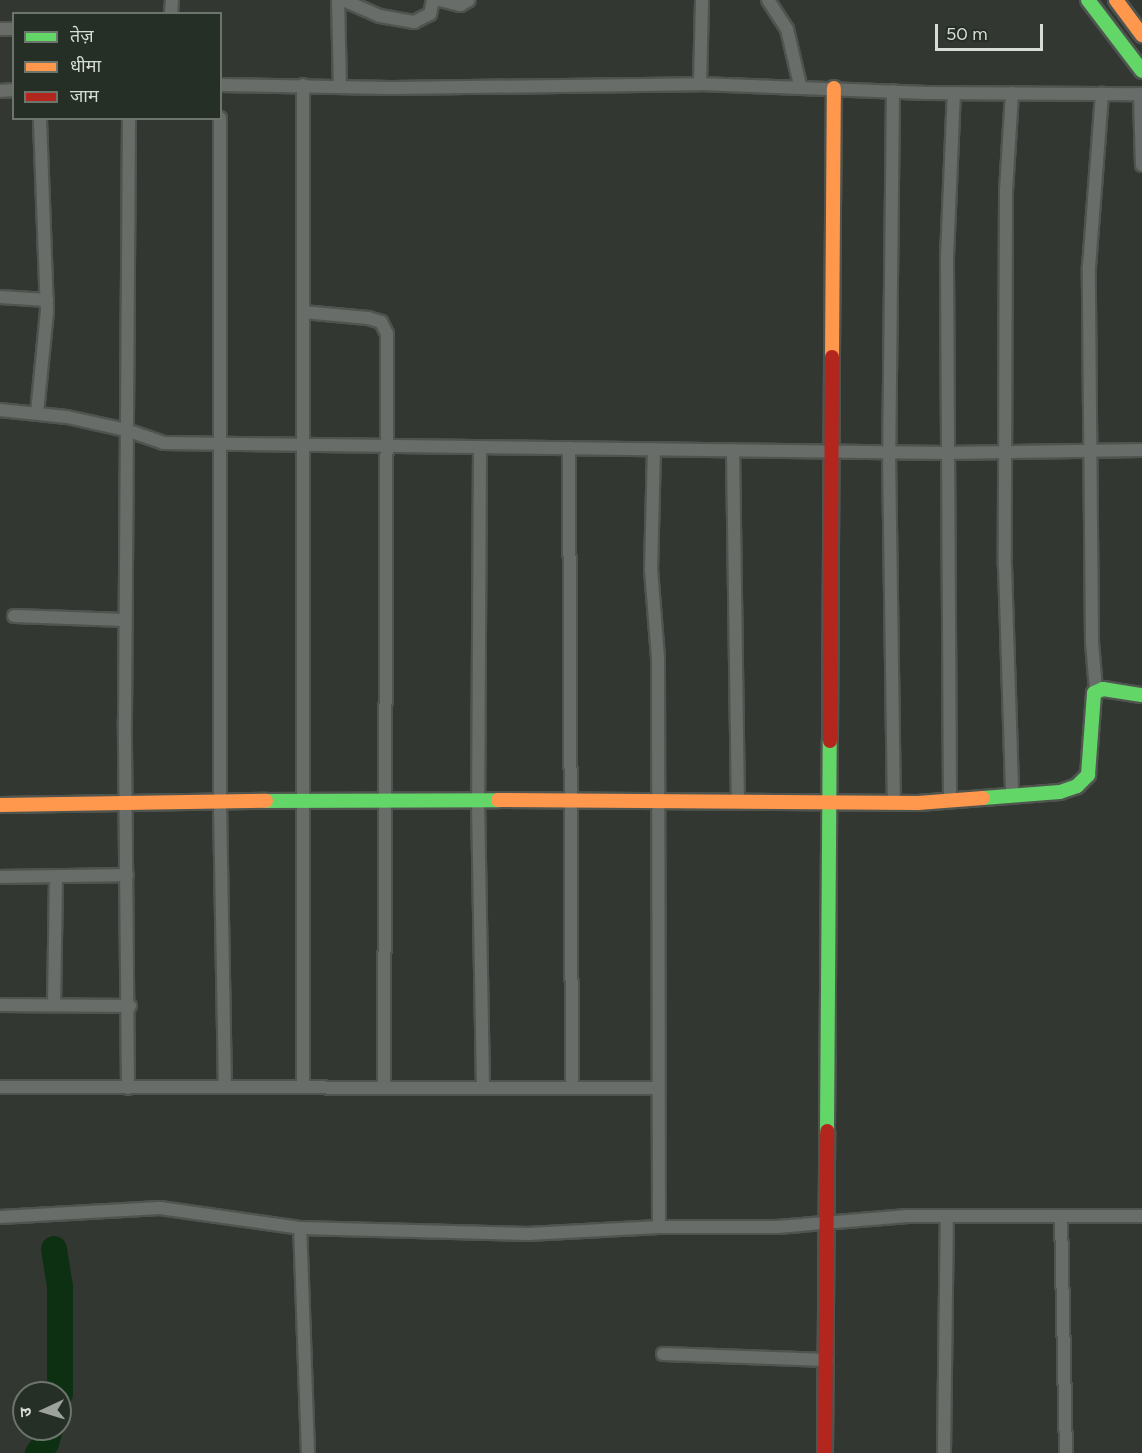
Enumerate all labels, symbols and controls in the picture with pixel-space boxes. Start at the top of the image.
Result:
legend [12,12,222,120]
scale bar [938,12,1046,50]
text: 50 m [946,23,988,45]
text: तेज़ [70,25,94,47]
text: धीमा [70,55,101,77]
text: जाम [70,85,99,107]
north arrow [12,1381,72,1441]
text: उ [16,1407,35,1417]

